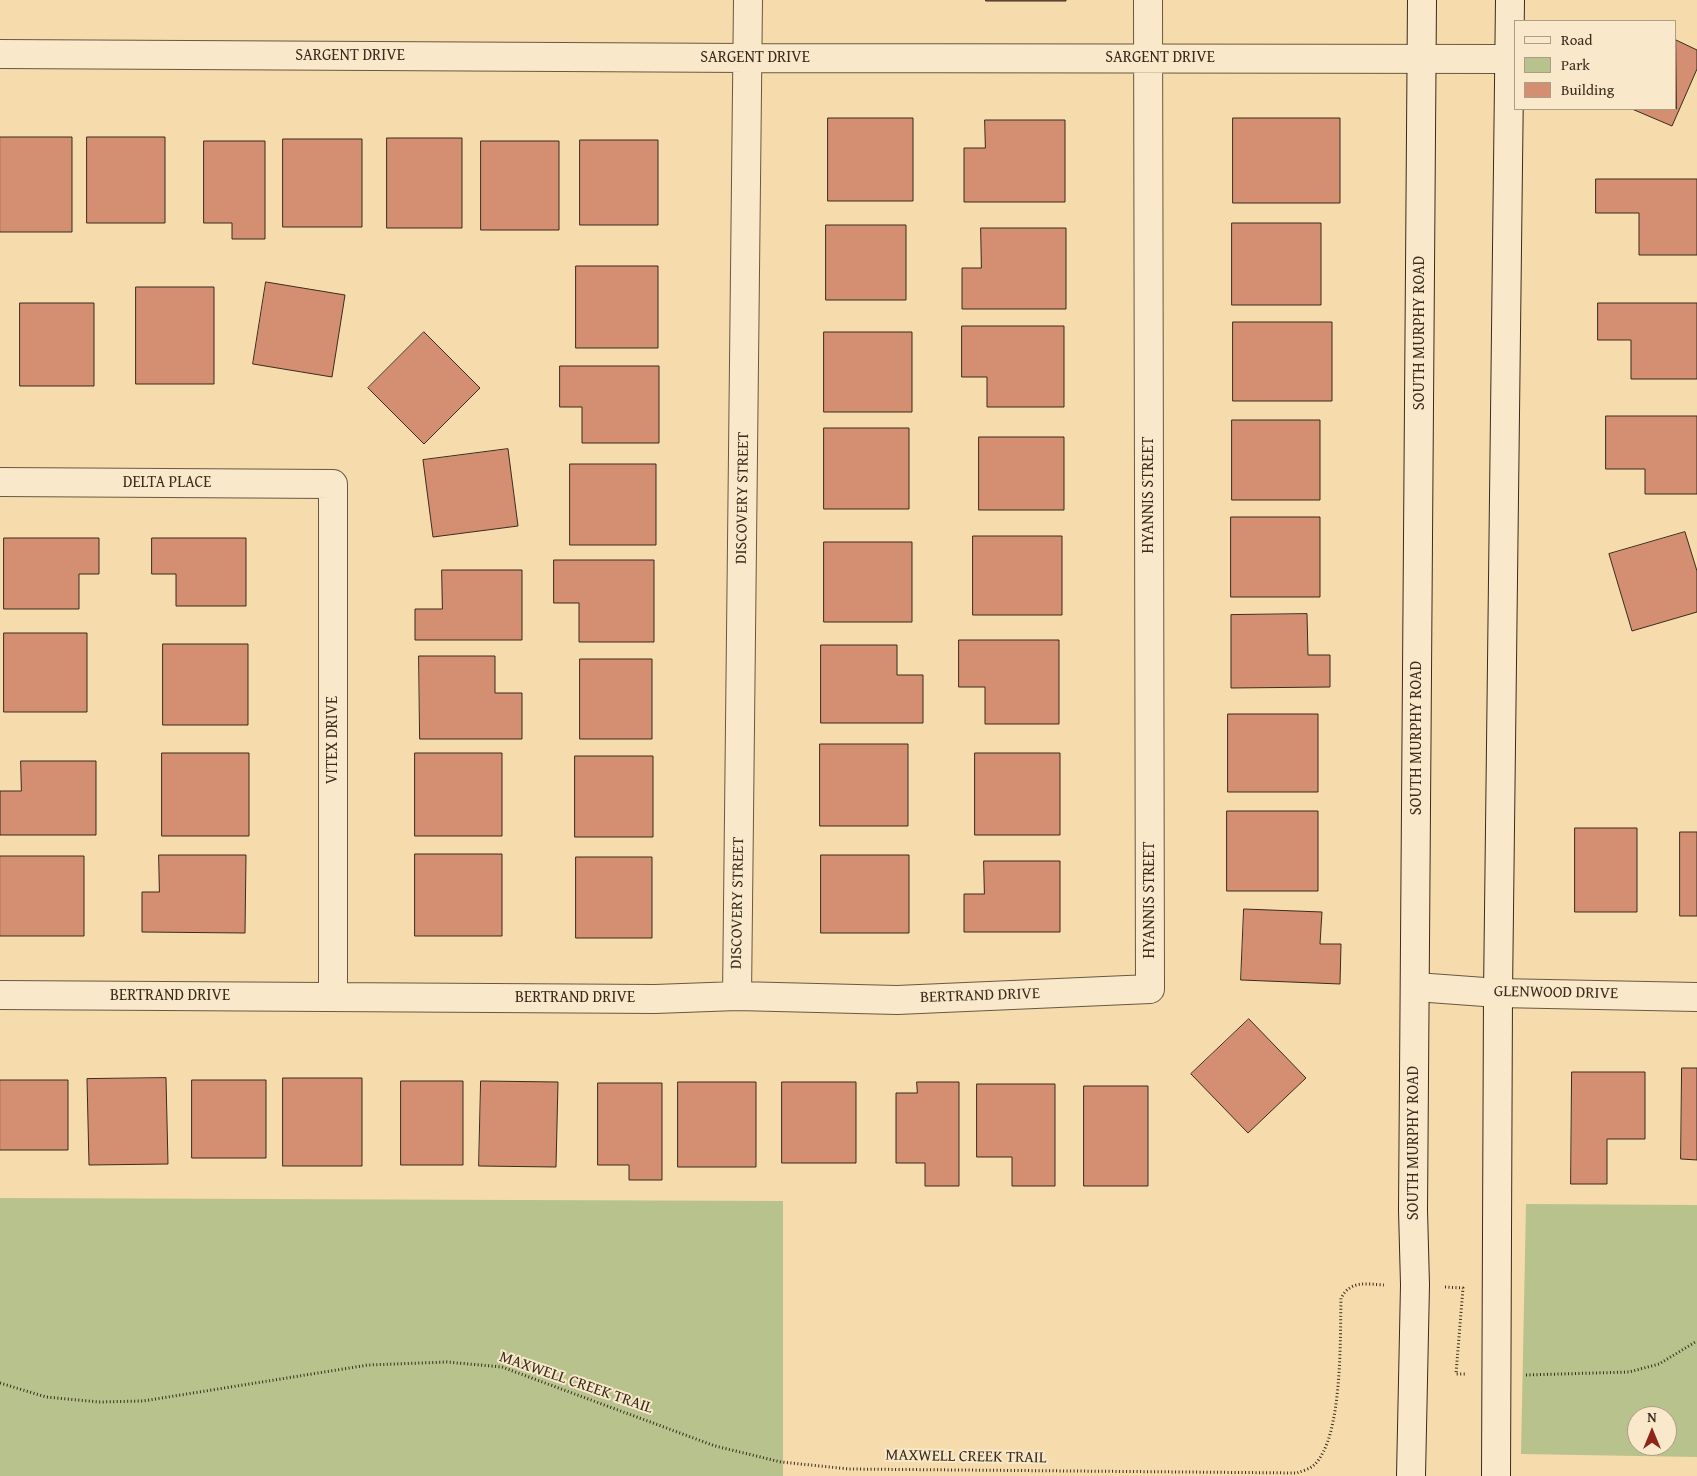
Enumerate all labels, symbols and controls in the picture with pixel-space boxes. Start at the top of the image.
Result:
legend [1514,20,1677,110]
text: Road [1561,29,1592,50]
street label: SARGENT DRIVE [295,46,405,66]
street label: SARGENT DRIVE [700,48,810,68]
street label: SARGENT DRIVE [1105,48,1215,68]
text: Park [1561,54,1590,75]
text: Building [1561,79,1614,100]
street label: SOUTH MURPHY ROAD [1410,256,1430,410]
street label: DISCOVERY STREET [732,432,754,564]
street label: HYANNIS STREET [1139,436,1159,554]
street label: DELTA PLACE [123,473,211,493]
street label: SOUTH MURPHY ROAD [1407,661,1427,815]
street label: VITEX DRIVE [323,696,343,784]
street label: DISCOVERY STREET [727,837,749,969]
street label: HYANNIS STREET [1140,841,1160,959]
street label: GLENWOOD DRIVE [1494,982,1618,1004]
street label: BERTRAND DRIVE [920,984,1040,1008]
street label: BERTRAND DRIVE [110,986,230,1006]
street label: BERTRAND DRIVE [515,988,635,1008]
street label: SOUTH MURPHY ROAD [1404,1066,1424,1220]
street label: MAXWELL CREEK TRAIL [497,1348,655,1418]
north arrow [1627,1406,1677,1456]
text: N [1647,1407,1657,1427]
street label: MAXWELL CREEK TRAIL [885,1446,1047,1468]

